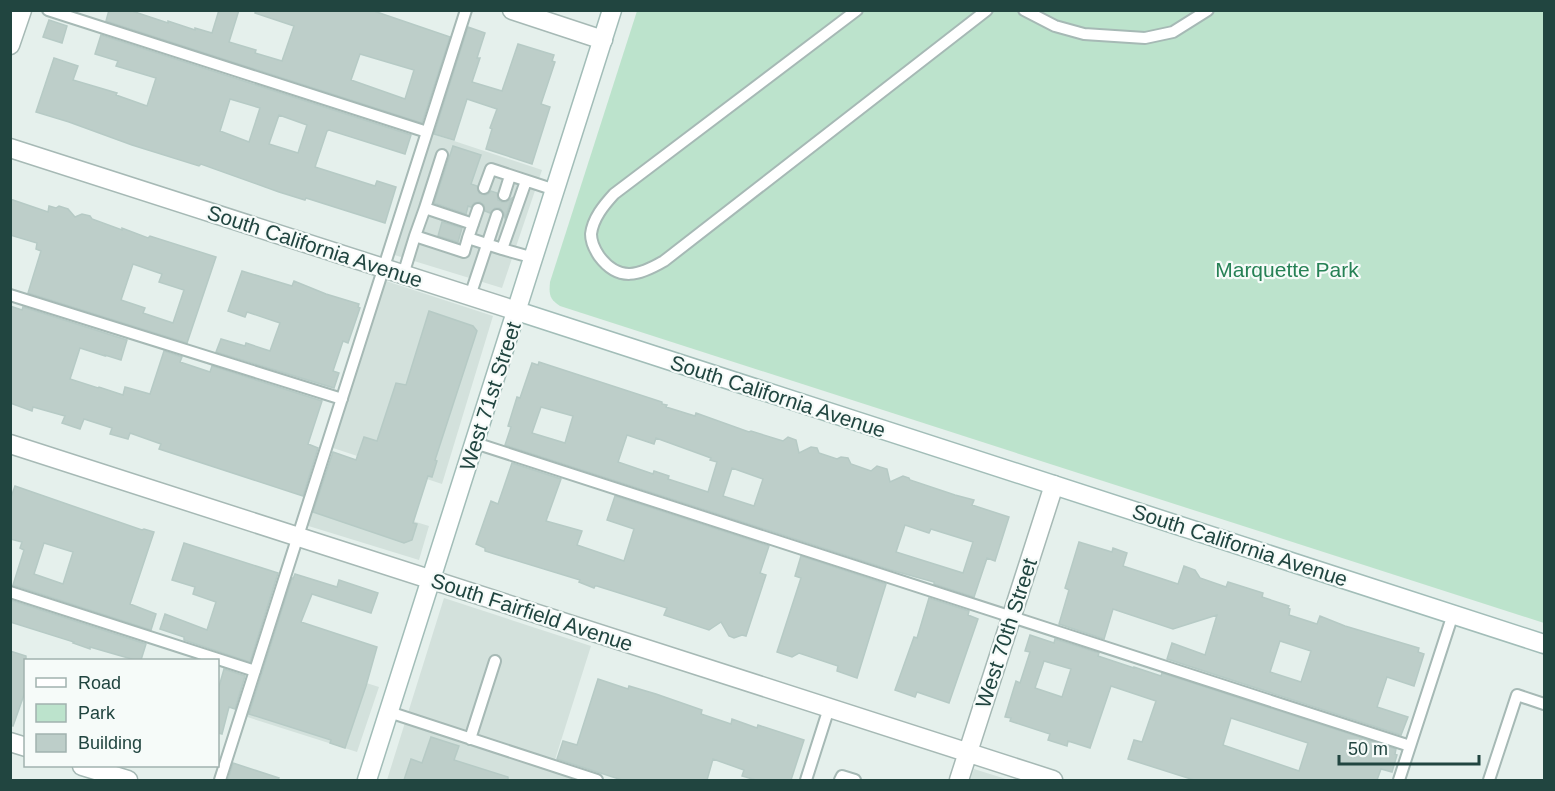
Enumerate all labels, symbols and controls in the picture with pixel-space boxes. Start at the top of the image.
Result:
street label: South California Avenue [204,200,426,292]
park label: Marquette Park [1215,258,1359,281]
street label: West 71st Street [455,319,525,473]
street label: South California Avenue [667,350,889,442]
street label: South California Avenue [1129,499,1351,591]
street label: West 70th Street [971,555,1041,711]
street label: South Fairfield Avenue [428,568,636,656]
legend [24,659,219,767]
text: Road [78,673,121,693]
text: Park [78,703,116,723]
scale bar [1339,728,1478,766]
text: Building [78,733,142,753]
text: 50 m [1348,739,1388,759]

